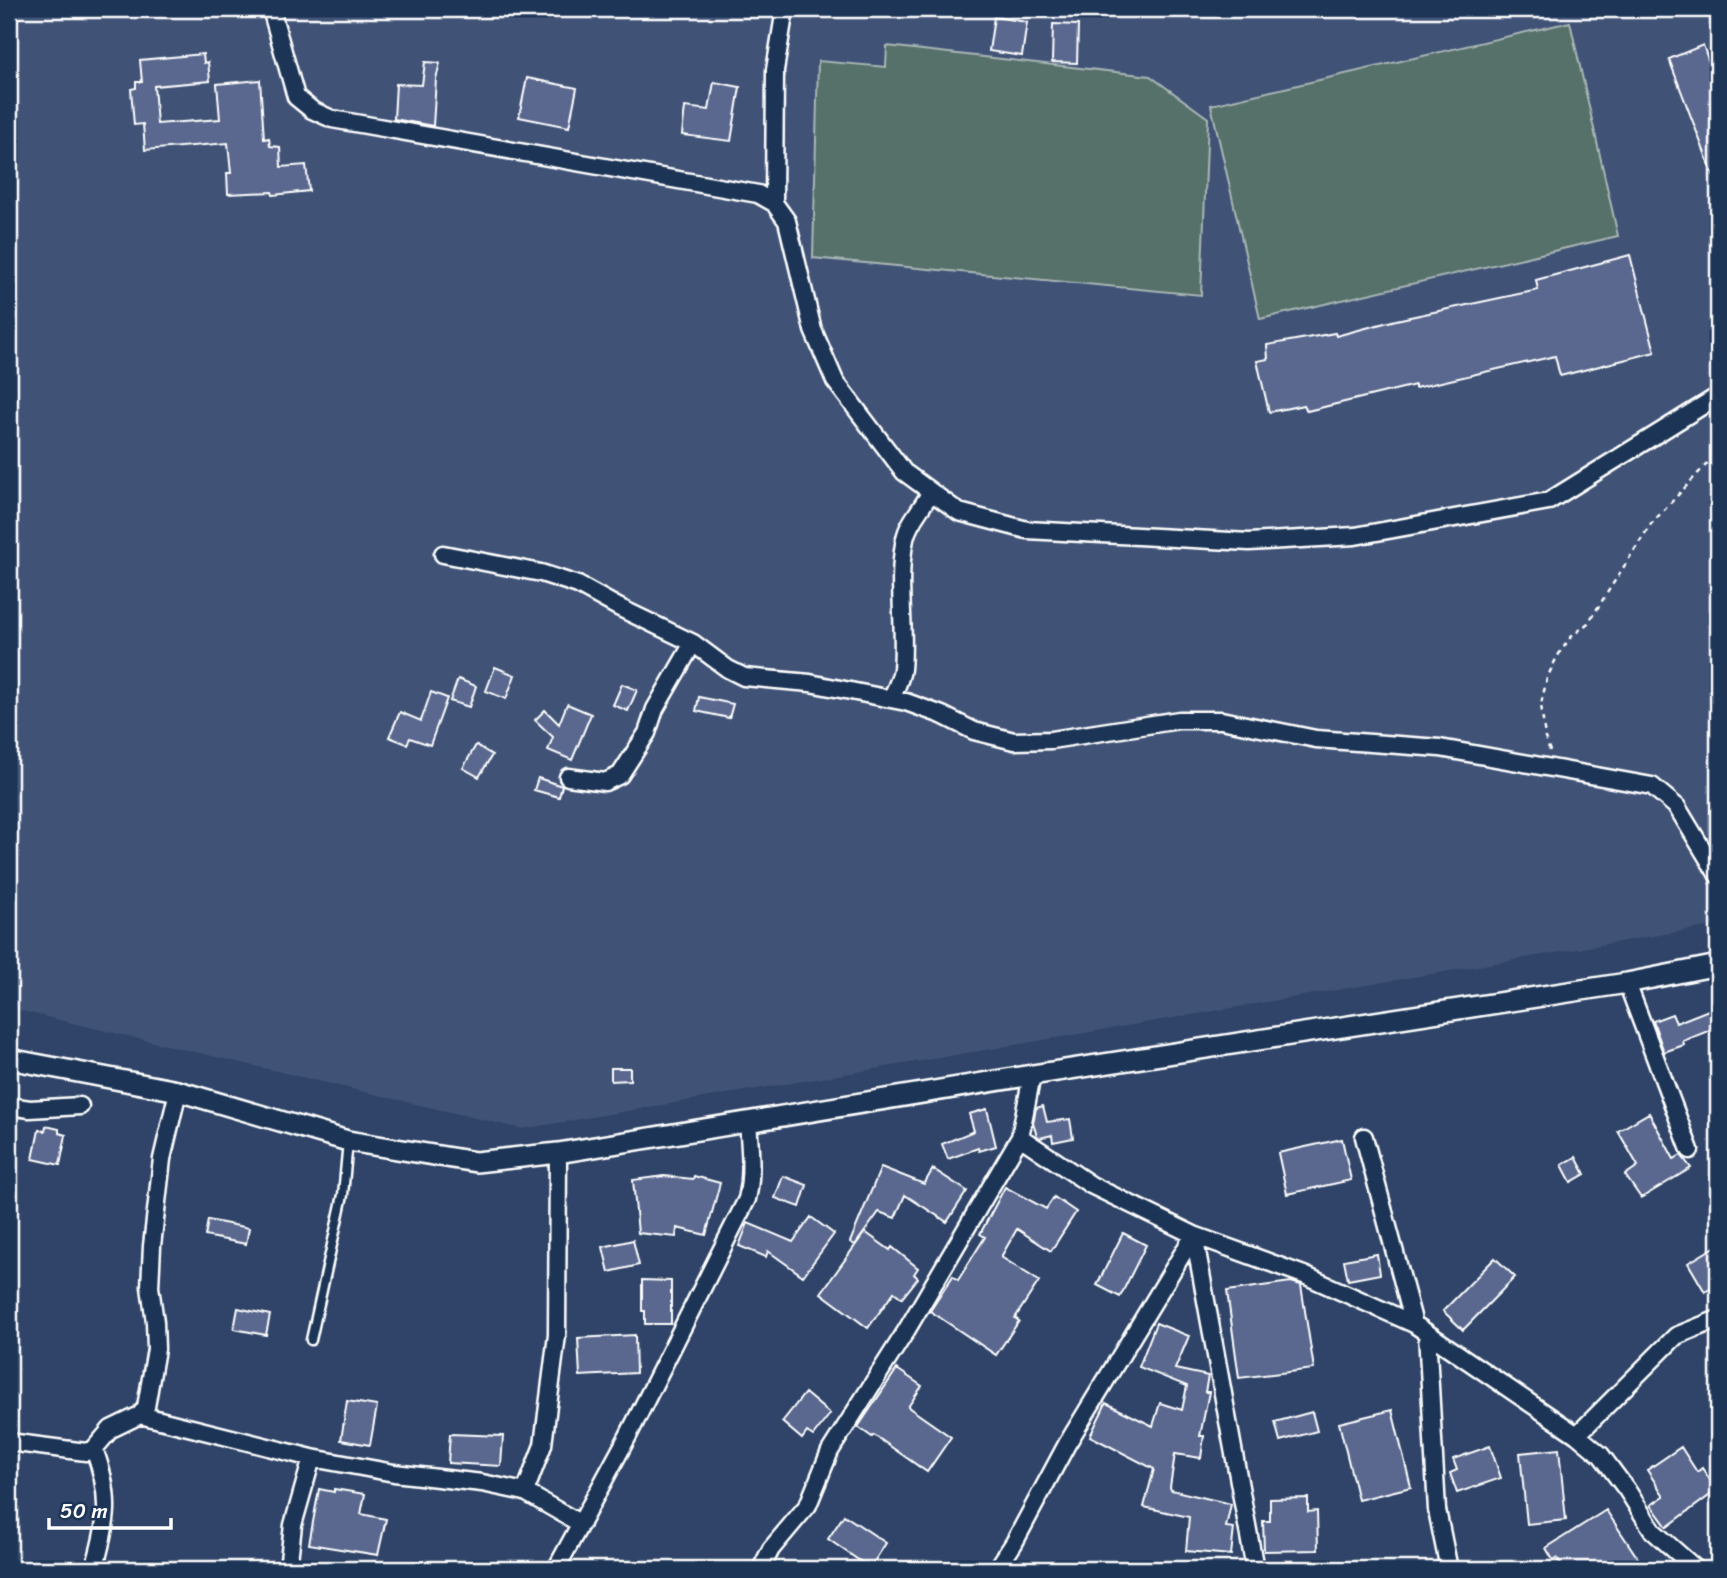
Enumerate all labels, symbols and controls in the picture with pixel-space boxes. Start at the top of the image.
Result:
scale bar [49,1487,172,1531]
text: 50 m [60,1492,108,1530]

